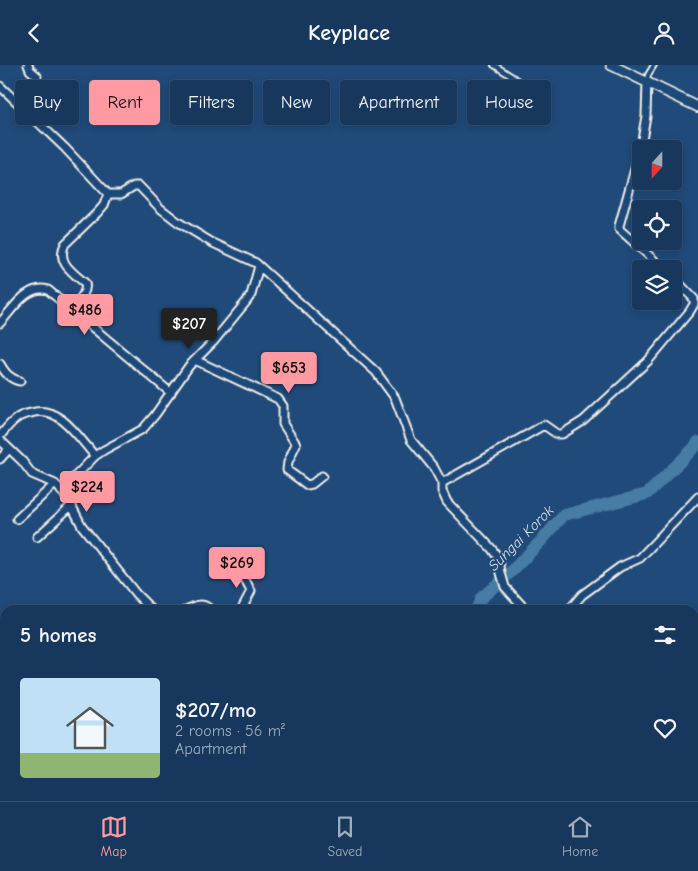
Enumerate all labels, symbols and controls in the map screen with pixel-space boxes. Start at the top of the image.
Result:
icon: back [20,19,48,47]
icon: person [650,19,678,47]
text: Keyplace [308,20,390,46]
chip: Buy [15,80,79,125]
chip: Rent [89,80,160,125]
chip: Filters [170,80,253,125]
chip: New [263,80,330,125]
chip: Apartment [340,80,457,125]
chip: House [467,80,551,125]
north arrow [632,140,682,190]
map controls [632,140,682,310]
button: locate [632,200,682,250]
button: layers [632,260,682,310]
pin: $486 [55,293,115,336]
text: $486 [68,301,102,319]
pin: $207 [159,307,219,350]
text: $207 [172,315,206,333]
pin: $653 [259,351,319,394]
text: $653 [272,359,306,377]
pin: $224 [57,471,117,513]
text: $224 [71,478,103,496]
water label: Sungai Korok [484,501,558,575]
pin: $269 [207,547,267,589]
text: $269 [220,554,254,572]
icon: filters [651,621,679,649]
text: 5 homes [20,623,97,647]
icon: home [60,698,120,758]
text: $207/mo [175,698,256,722]
icon: heart [651,714,679,742]
text: 2 rooms · 56 m² [175,722,285,740]
text: Apartment [175,740,247,758]
tab: Map [100,813,128,860]
tab: Saved [327,813,362,860]
tab: Home [562,813,598,860]

